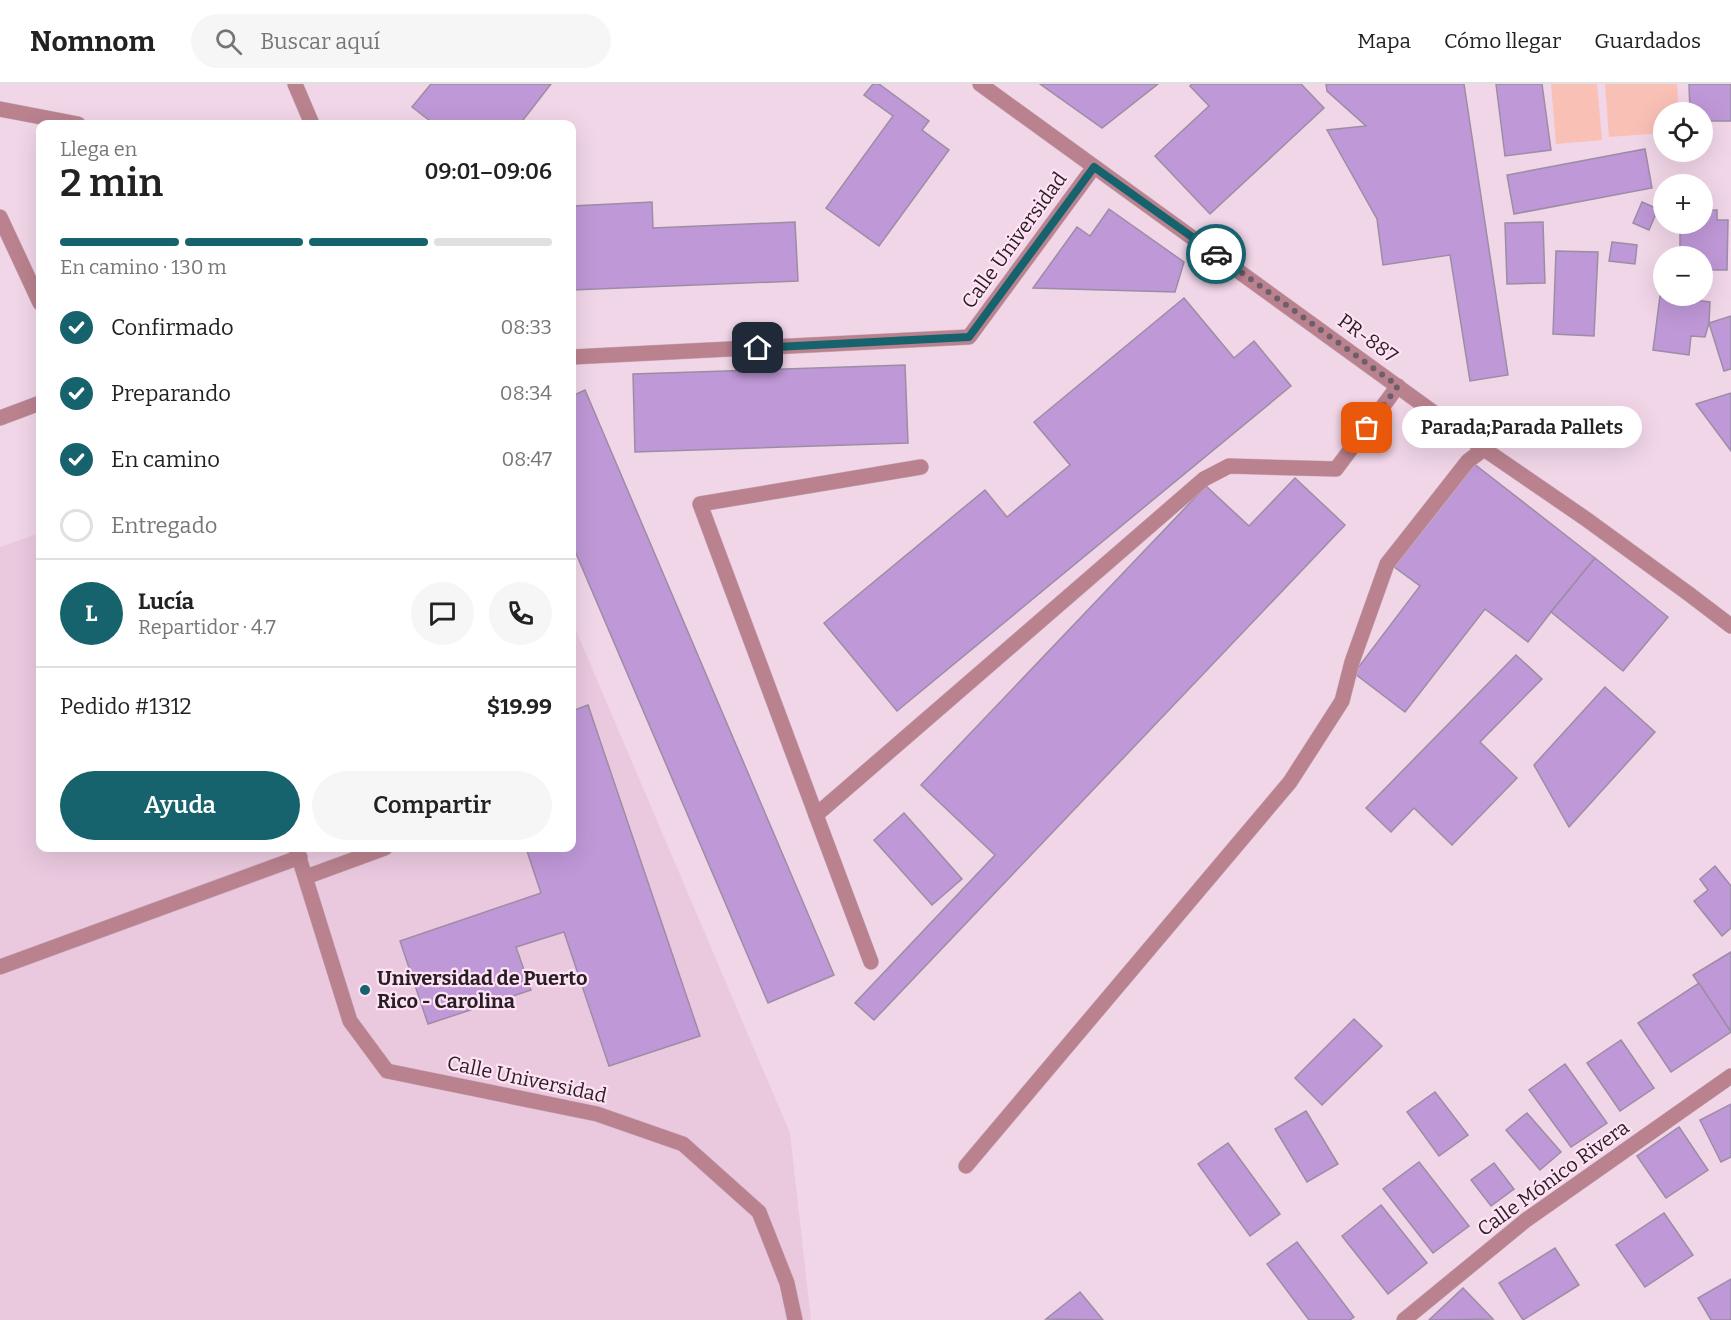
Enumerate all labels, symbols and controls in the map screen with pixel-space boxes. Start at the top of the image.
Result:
search box [191,14,611,68]
text: Nomnom [30,25,155,58]
icon: search [212,25,245,58]
text: Buscar aquí [260,28,380,55]
text: Mapa [1357,28,1411,54]
text: Cómo llegar [1444,28,1561,54]
text: Guardados [1594,28,1701,54]
map controls [1653,102,1713,306]
button: locate [1653,102,1713,162]
text: Llega en [60,137,137,161]
text: 09:01–09:06 [424,158,552,185]
text: 2 min [60,160,163,206]
street label: Calle Universidad [956,167,1072,313]
button: + [1653,174,1713,234]
courier [1186,224,1246,284]
icon: car [1200,238,1233,271]
button: − [1653,246,1713,306]
text: En camino · 130 m [60,255,227,279]
street label: PR-887 [1334,308,1402,368]
icon: check [60,311,93,344]
text: Confirmado [111,314,234,341]
text: 08:33 [501,315,552,339]
pin [732,322,783,373]
icon: home [741,331,774,364]
icon: check [60,377,93,410]
text: Preparando [111,380,231,407]
text: 08:34 [500,381,552,405]
pin [1341,402,1392,453]
callout: Parada;Parada Pallets [1403,407,1643,449]
icon: bag [1350,411,1383,444]
text: Parada;Parada Pallets [1421,415,1623,439]
icon: check [60,443,93,476]
text: En camino [111,446,220,473]
text: 08:47 [501,447,552,471]
text: Entregado [111,512,217,539]
button: chat [411,582,474,645]
button: phone [489,582,552,645]
text: Lucía [138,588,194,615]
text: L [85,600,98,627]
text: Repartidor · 4.7 [138,615,276,639]
text: Pedido #1312 [60,693,192,720]
text: $19.99 [487,693,552,720]
button: Ayuda [60,771,300,840]
button: Compartir [312,771,552,840]
place label: Universidad de Puerto Rico - Carolina [377,966,587,1013]
marker: Universidad de Puerto Rico - Carolina [358,983,372,997]
street label: Calle Universidad [445,1050,609,1108]
street label: Calle Mónico Rivera [1472,1115,1634,1241]

